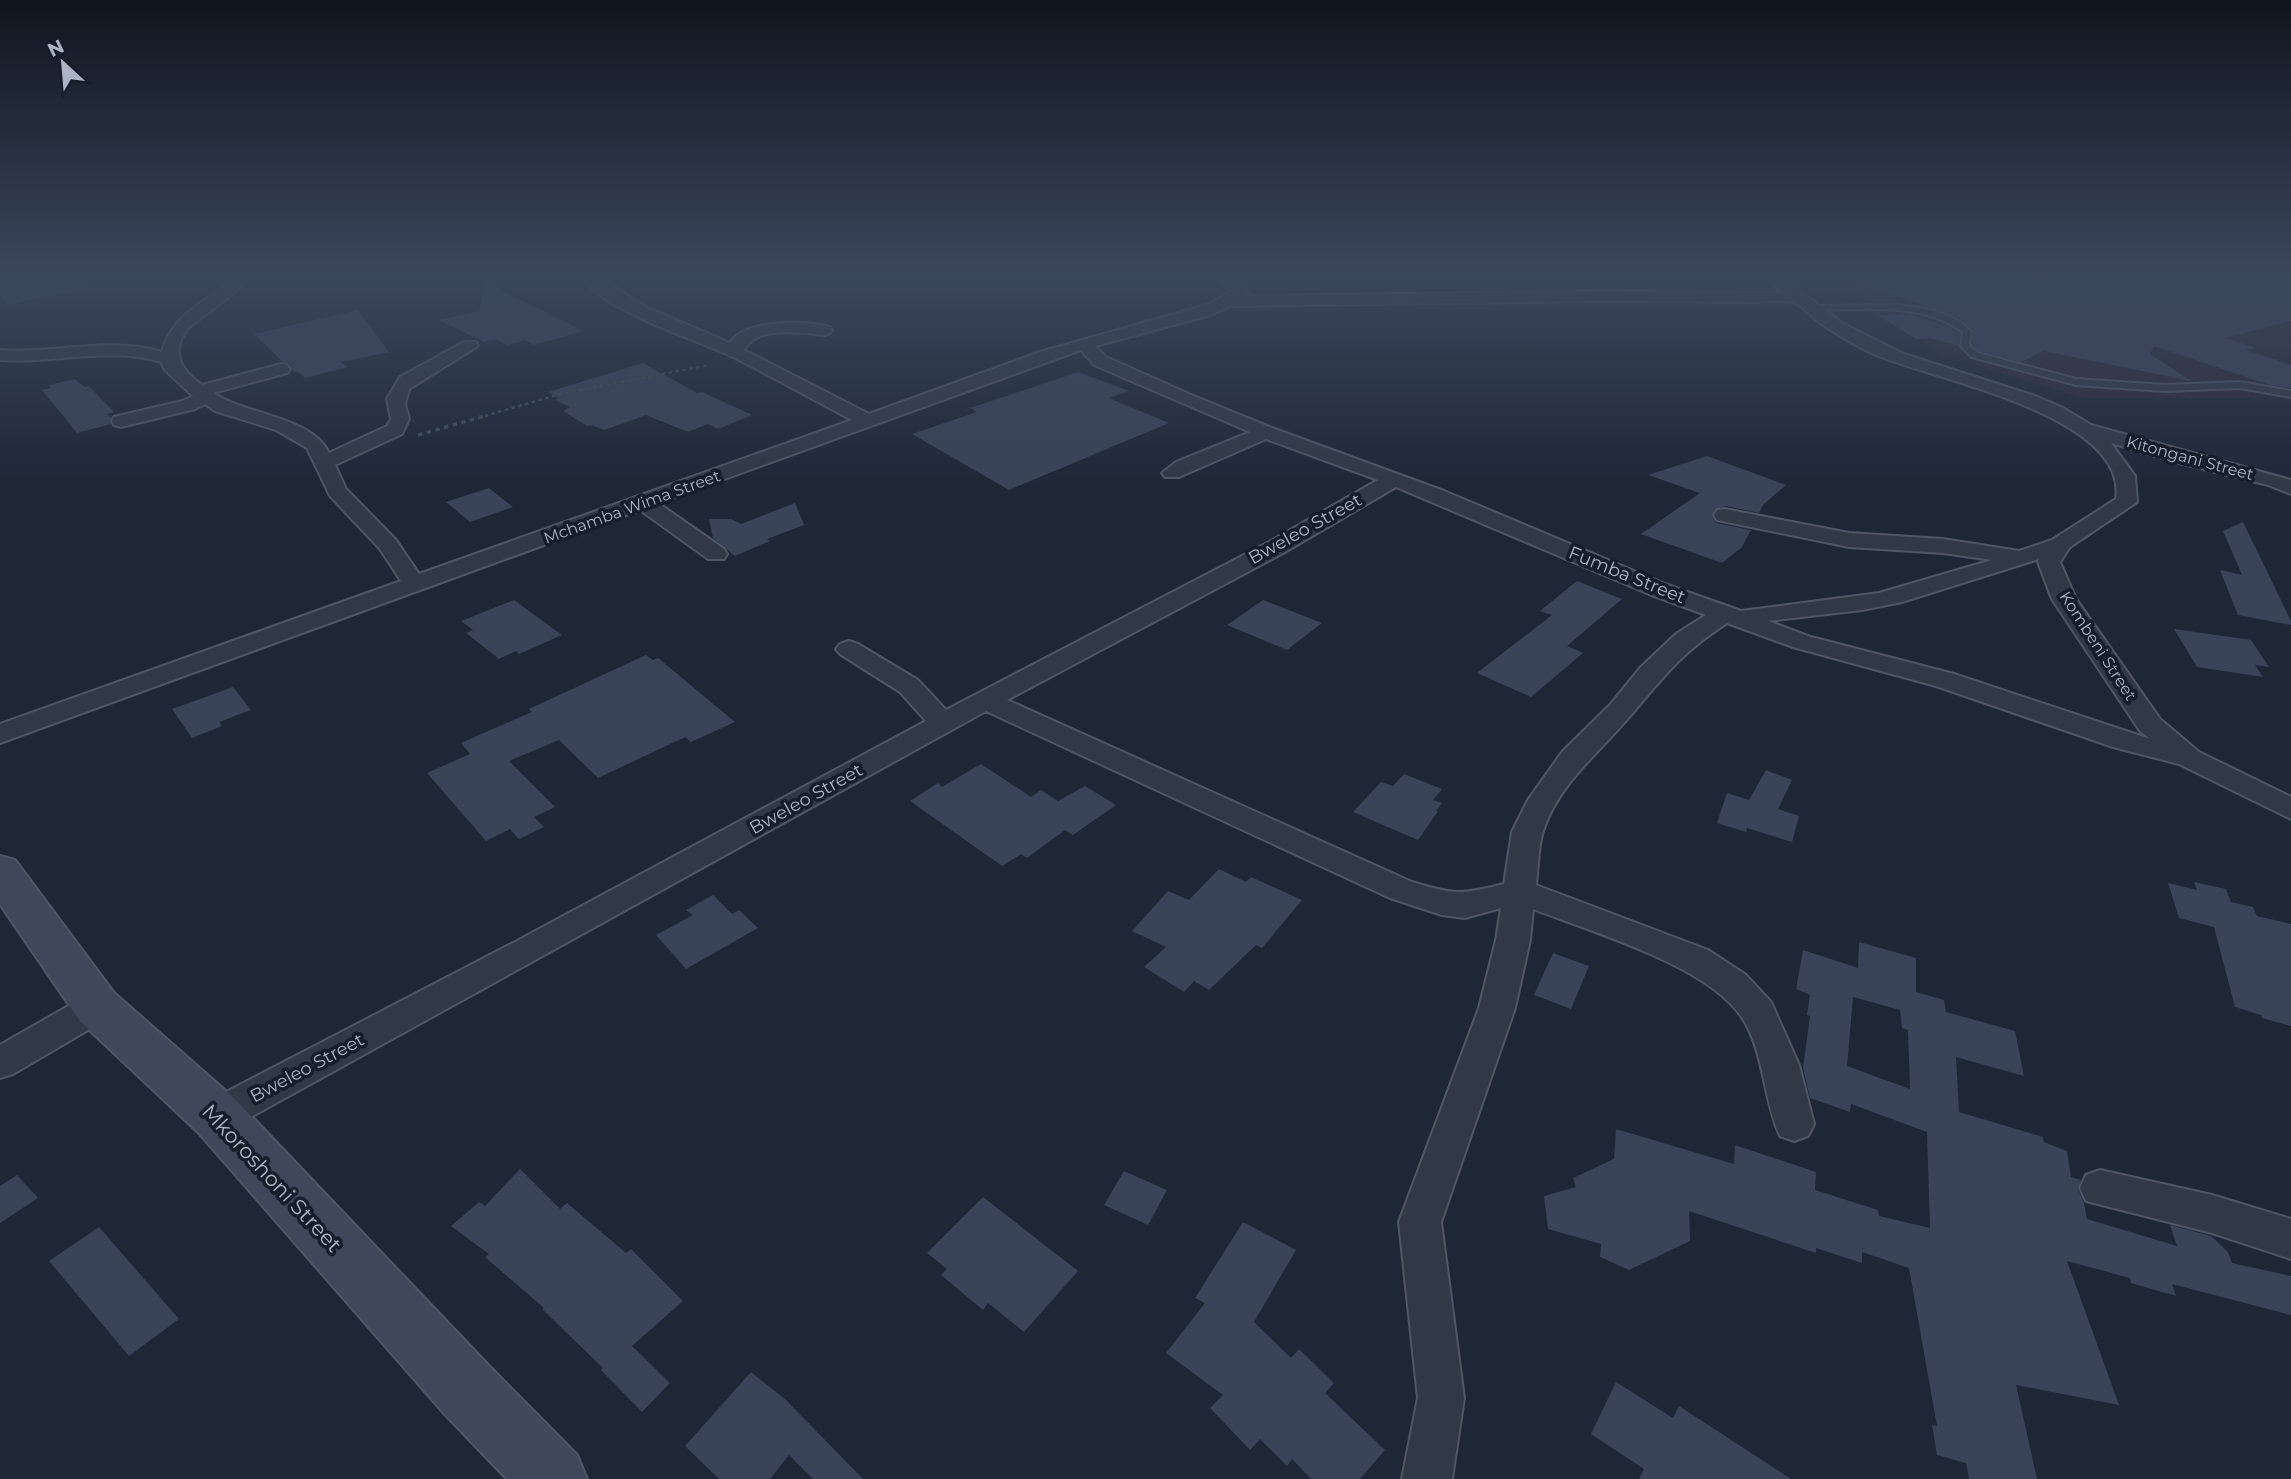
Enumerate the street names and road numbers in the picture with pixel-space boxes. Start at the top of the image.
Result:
street label: Kitongani Street [2124,432,2256,484]
street label: Mchamba Wima Street [541,466,723,548]
street label: Bweleo Street [1245,489,1365,569]
street label: Fumba Street [1565,542,1689,608]
street label: Kombeni Street [2056,588,2141,705]
street label: Bweleo Street [746,759,866,839]
street label: Bweleo Street [246,1029,368,1107]
street label: Mkoroshoni Street [197,1099,347,1257]

